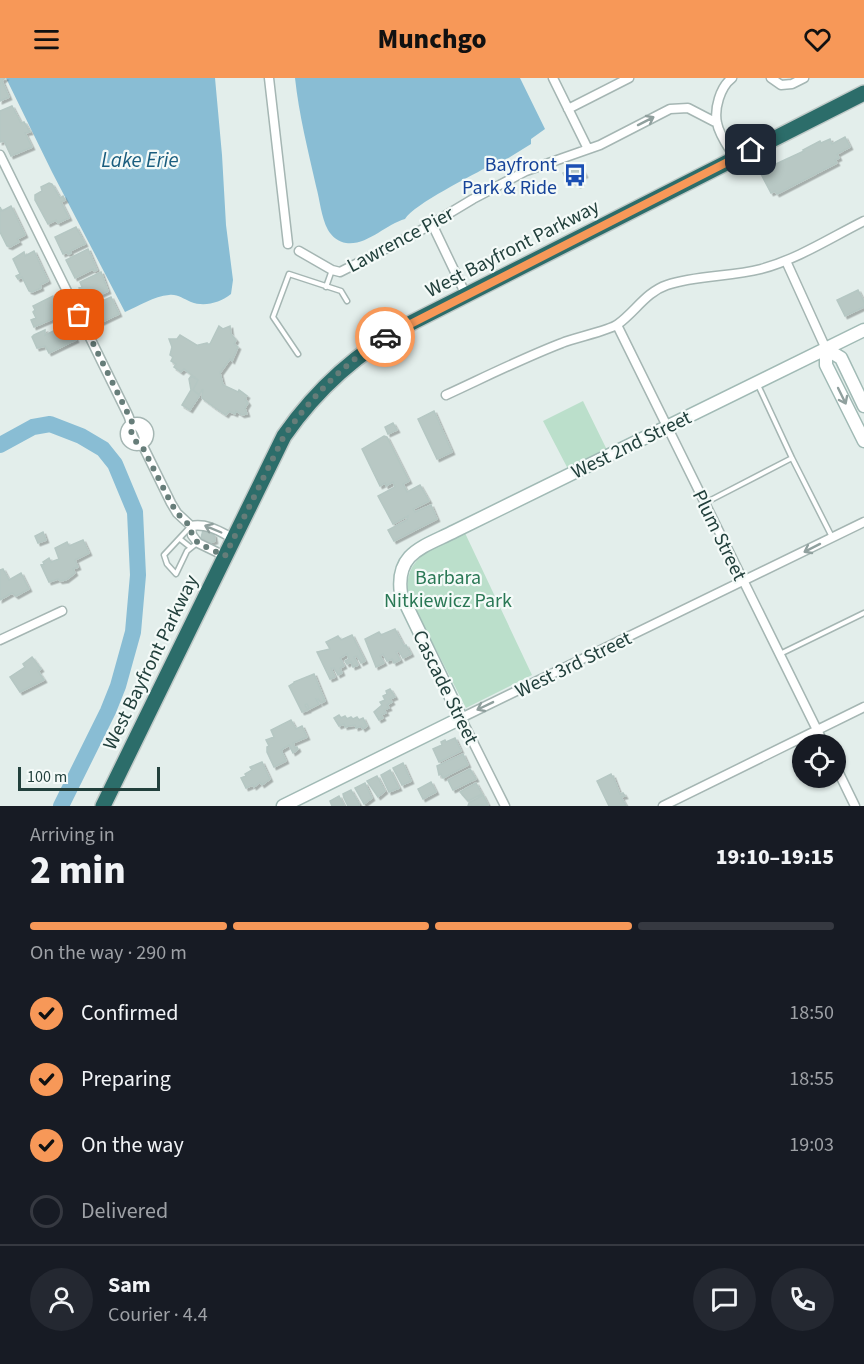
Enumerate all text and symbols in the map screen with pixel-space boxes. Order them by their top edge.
text: Munchgo [377,20,487,59]
icon: menu [30,23,63,56]
icon: heart [801,23,834,56]
one-way arrow [636,115,654,126]
pin [725,124,776,175]
icon: home [734,133,767,166]
water label: Lake Erie [101,145,179,175]
place label: Bayfront Park & Ride [462,151,557,202]
bus stop icon: Bayfront Park & Ride [562,162,588,188]
street label: West Bayfront Parkway [421,193,605,305]
street label: Lawrence Pier [342,200,459,280]
pin [53,289,104,340]
icon: bag [62,298,95,331]
courier [355,307,415,367]
icon: car [369,321,402,354]
one-way arrow [837,387,848,405]
street label: West 2nd Street [567,404,696,486]
street label: Plum Street [685,485,753,586]
one-way arrow [204,523,222,534]
one-way arrow [803,542,821,554]
park label: Barbara Nitkiewicz Park [384,564,512,615]
street label: West Bayfront Parkway [96,570,206,755]
street label: West 3rd Street [511,625,637,705]
street label: Cascade Street [405,626,485,750]
one-way arrow [476,701,494,713]
map controls [792,734,846,788]
button: locate [792,734,846,788]
scale bar [18,764,160,792]
text: 100 m [27,766,67,788]
text: Arriving in [30,821,115,849]
text: 19:10–19:15 [716,841,834,873]
text: 2 min [30,843,126,899]
text: On the way · 290 m [30,939,187,967]
icon: check [30,997,63,1030]
text: Confirmed [81,997,178,1029]
text: 18:50 [789,999,834,1027]
icon: check [30,1063,63,1096]
text: Preparing [81,1063,171,1095]
text: 18:55 [789,1065,834,1093]
icon: check [30,1129,63,1162]
text: On the way [81,1129,184,1161]
text: 19:03 [789,1131,834,1159]
text: Delivered [81,1195,168,1227]
button: person [30,1268,93,1331]
button: chat [693,1268,756,1331]
button: phone [771,1268,834,1331]
text: Sam [108,1269,151,1301]
text: Courier · 4.4 [108,1301,208,1329]

